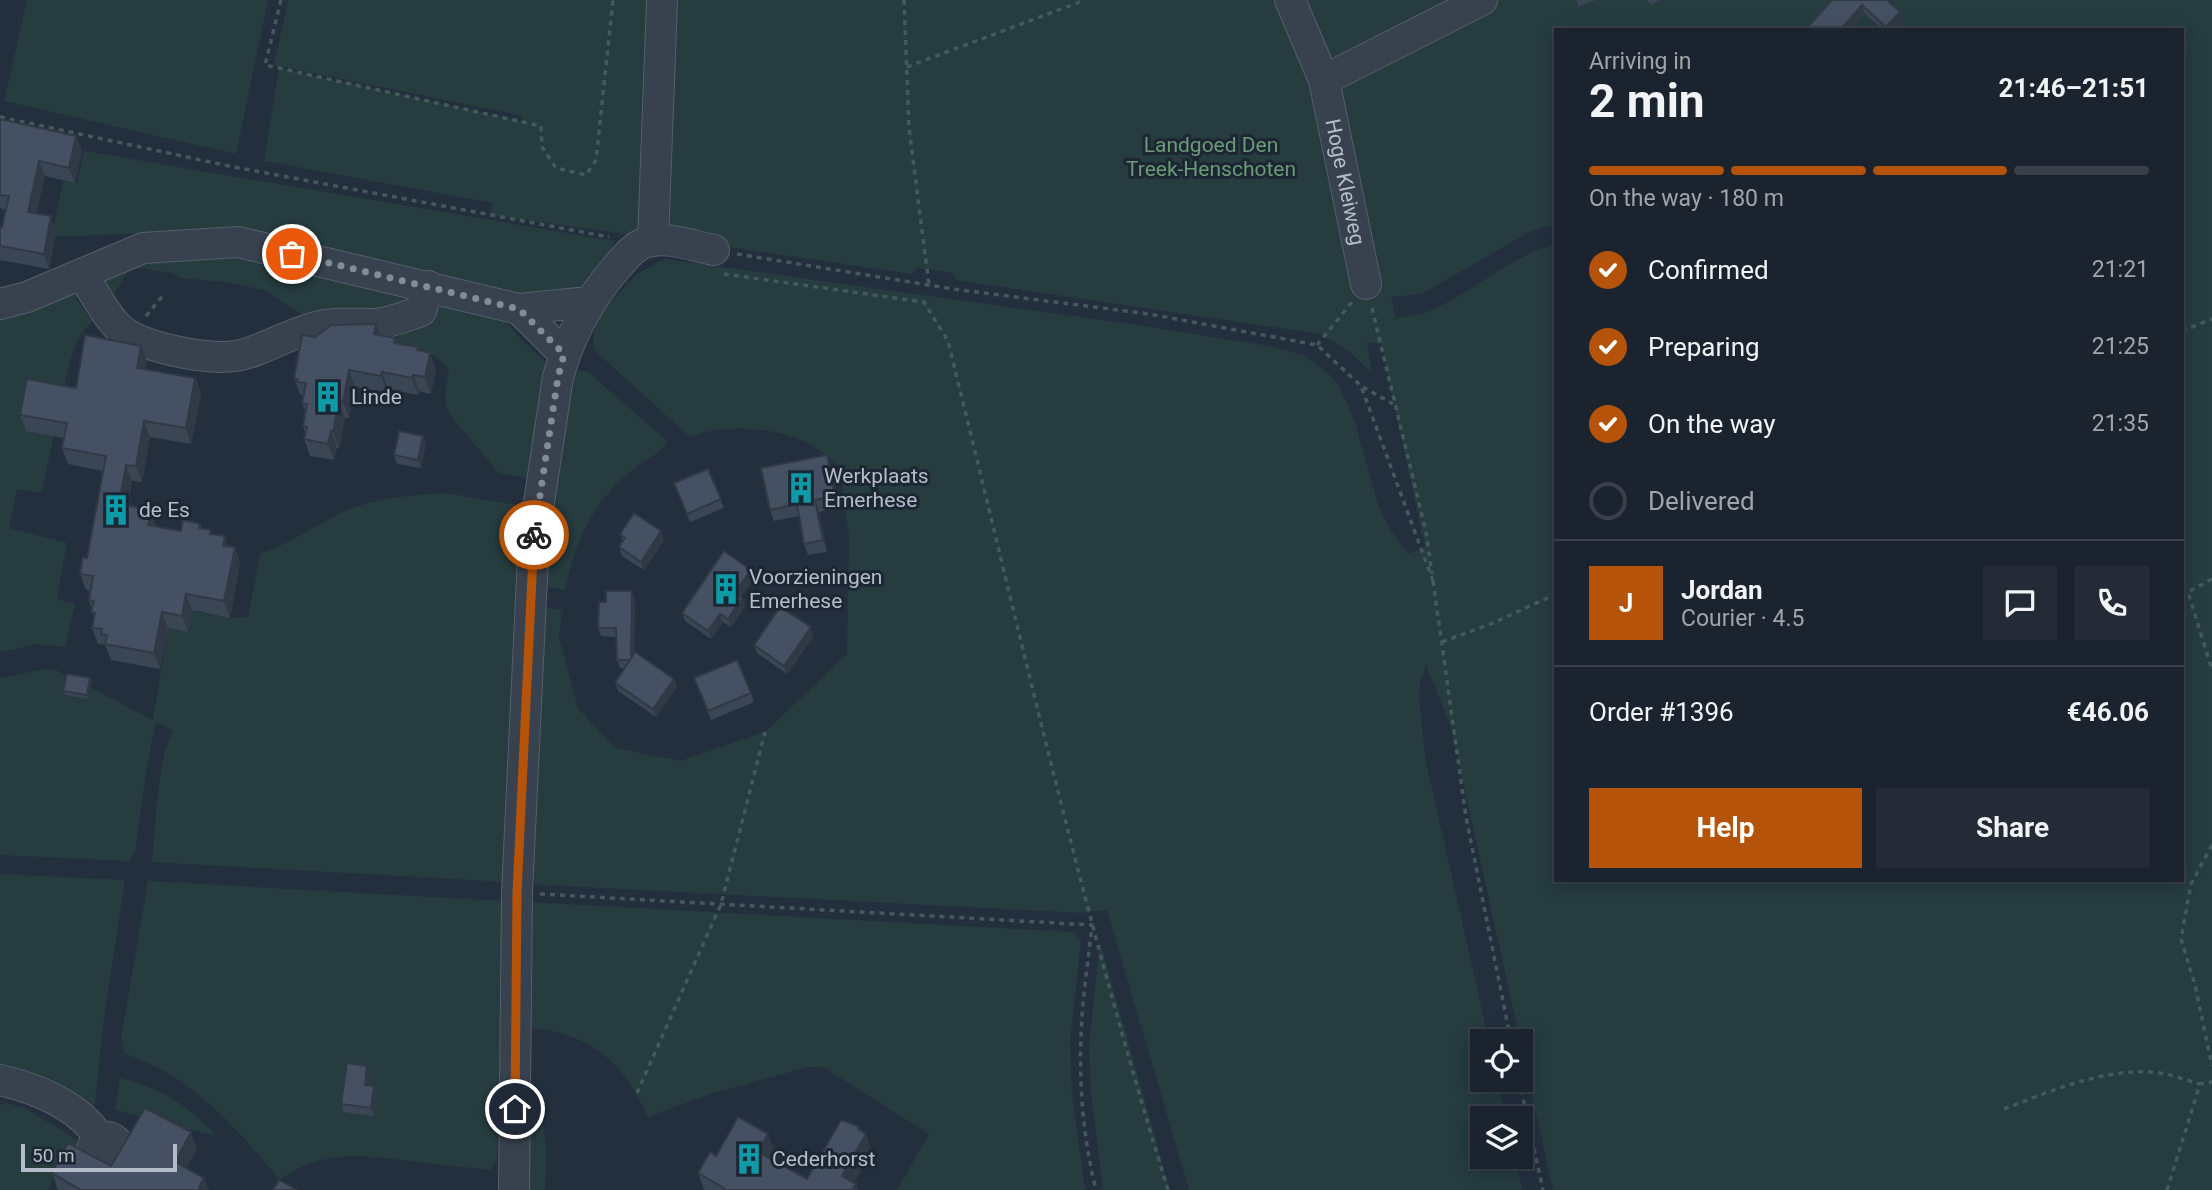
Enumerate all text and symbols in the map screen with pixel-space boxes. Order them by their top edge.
text: Arriving in [1589,48,1692,75]
text: 21:46–21:51 [1999,73,2149,103]
text: 2 min [1589,74,1705,128]
street label: Hoge Kleiweg [1320,117,1370,247]
park label: Landgoed Den Treek-Henschoten [1126,133,1296,181]
text: On the way · 180 m [1589,185,1784,212]
pin [262,224,322,284]
icon: bag [273,235,311,273]
icon: check [1589,251,1627,289]
text: Confirmed [1648,255,1769,285]
text: 21:21 [2092,256,2149,283]
icon: check [1589,328,1627,366]
text: Preparing [1648,332,1760,362]
text: 21:25 [2092,333,2149,360]
building icon: Linde [311,380,345,414]
place label: Linde [351,385,402,409]
icon: check [1589,405,1627,443]
text: On the way [1648,409,1776,439]
text: 21:35 [2092,410,2149,437]
place label: Werkplaats Emerhese [824,464,929,512]
building icon: Werkplaats Emerhese [784,471,818,505]
text: Delivered [1648,486,1755,516]
building icon: de Es [99,493,133,527]
place label: de Es [139,498,190,522]
courier [499,500,569,570]
icon: bike [515,516,553,554]
place label: Voorzieningen Emerhese [749,565,882,613]
button: chat [1983,566,2057,640]
button: phone [2075,566,2149,640]
building icon: Voorzieningen Emerhese [709,572,743,606]
text: Jordan [1681,575,1763,605]
text: J [1619,588,1633,618]
text: Courier · 4.5 [1681,605,1804,632]
text: Order #1396 [1589,697,1734,727]
text: €46.06 [2067,697,2149,727]
button: Help [1589,788,1862,868]
button: Share [1876,788,2149,868]
map controls [1470,1029,1533,1169]
button: locate [1470,1029,1533,1092]
pin [485,1079,545,1139]
icon: home [496,1090,534,1128]
button: layers [1470,1106,1533,1169]
scale bar [21,1141,177,1173]
building icon: Cederhorst [732,1142,766,1176]
text: 50 m [32,1144,75,1167]
place label: Cederhorst [772,1147,875,1171]

